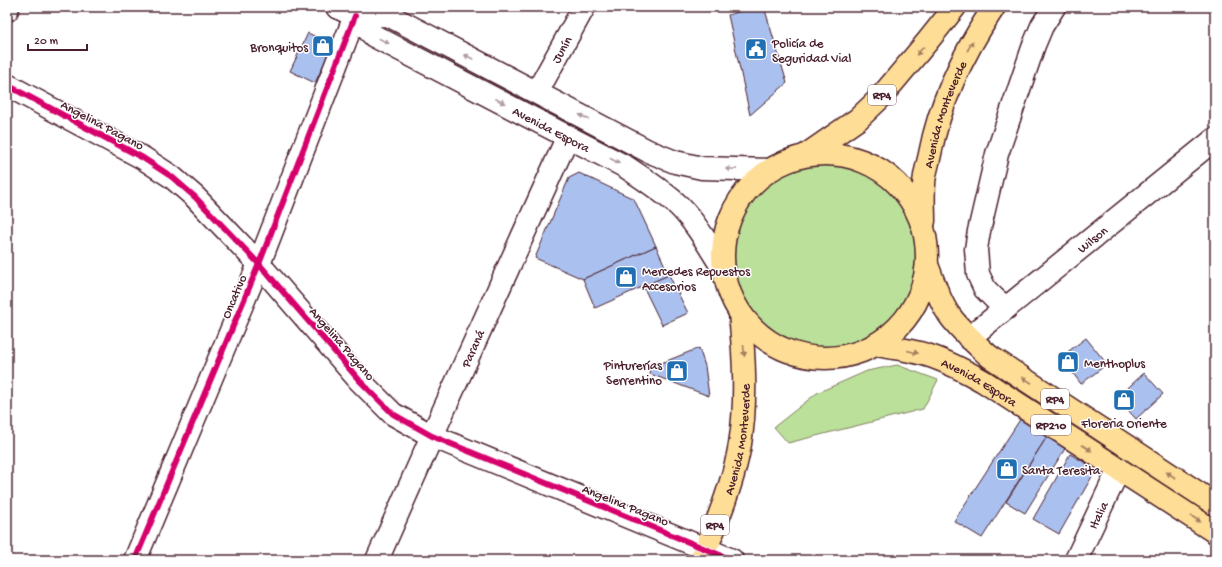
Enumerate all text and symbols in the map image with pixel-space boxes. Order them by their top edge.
scale bar [28,26,87,52]
shop icon: Bronquitos [310,33,336,59]
street label: Junín [550,34,577,66]
text: 20 m [34,35,59,49]
public building icon: Policía de Seguridad Vial [743,36,769,62]
place label: Policía de Seguridad Vial [771,37,851,67]
one-way arrow [379,38,390,44]
one-way arrow [967,40,973,52]
place label: Bronquitos [249,41,309,56]
one-way arrow [915,45,924,56]
one-way arrow [463,54,475,60]
street label: Avenida Monteverde [922,59,971,170]
road number: RP4 [868,85,896,105]
street label: Angelina Pagano [58,98,146,155]
one-way arrow [494,98,505,104]
street label: Avenida Espora [509,104,592,157]
one-way arrow [579,114,590,120]
one-way arrow [609,158,621,164]
one-way arrow [725,165,737,172]
street label: Wilson [1075,223,1112,257]
shop icon: Mercedes Repuestos Accesorios [613,264,639,290]
place label: Mercedes Repuestos Accesorios [642,265,751,295]
street label: Oncativo [219,273,251,321]
street label: Angelina Pagano [305,305,377,384]
street label: Paraná [459,327,489,371]
one-way arrow [740,345,747,357]
one-way arrow [907,349,919,355]
shop icon: Menthoplus [1055,349,1081,375]
street label: Avenida Espora [939,356,1020,411]
place label: Menthoplus [1084,357,1146,372]
shop icon: Pinturerías Serrentino [664,358,690,384]
place label: Pinturerías Serrentino [603,359,663,389]
one-way arrow [1021,377,1033,384]
street label: Avenida Monteverde [722,383,754,497]
shop icon: Floreria Oriente [1111,387,1137,413]
road number: RP4 [1041,389,1069,409]
road number: RP210 [1031,415,1071,435]
place label: Floreria Oriente [1080,417,1167,432]
one-way arrow [1082,444,1092,452]
shop icon: Santa Teresita [994,456,1020,482]
place label: Santa Teresita [1022,464,1101,479]
one-way arrow [1166,471,1176,479]
street label: Angelina Pagano [580,482,671,531]
street label: Italia [1087,499,1113,532]
road number: RP4 [701,515,729,535]
one-way arrow [1191,515,1201,523]

